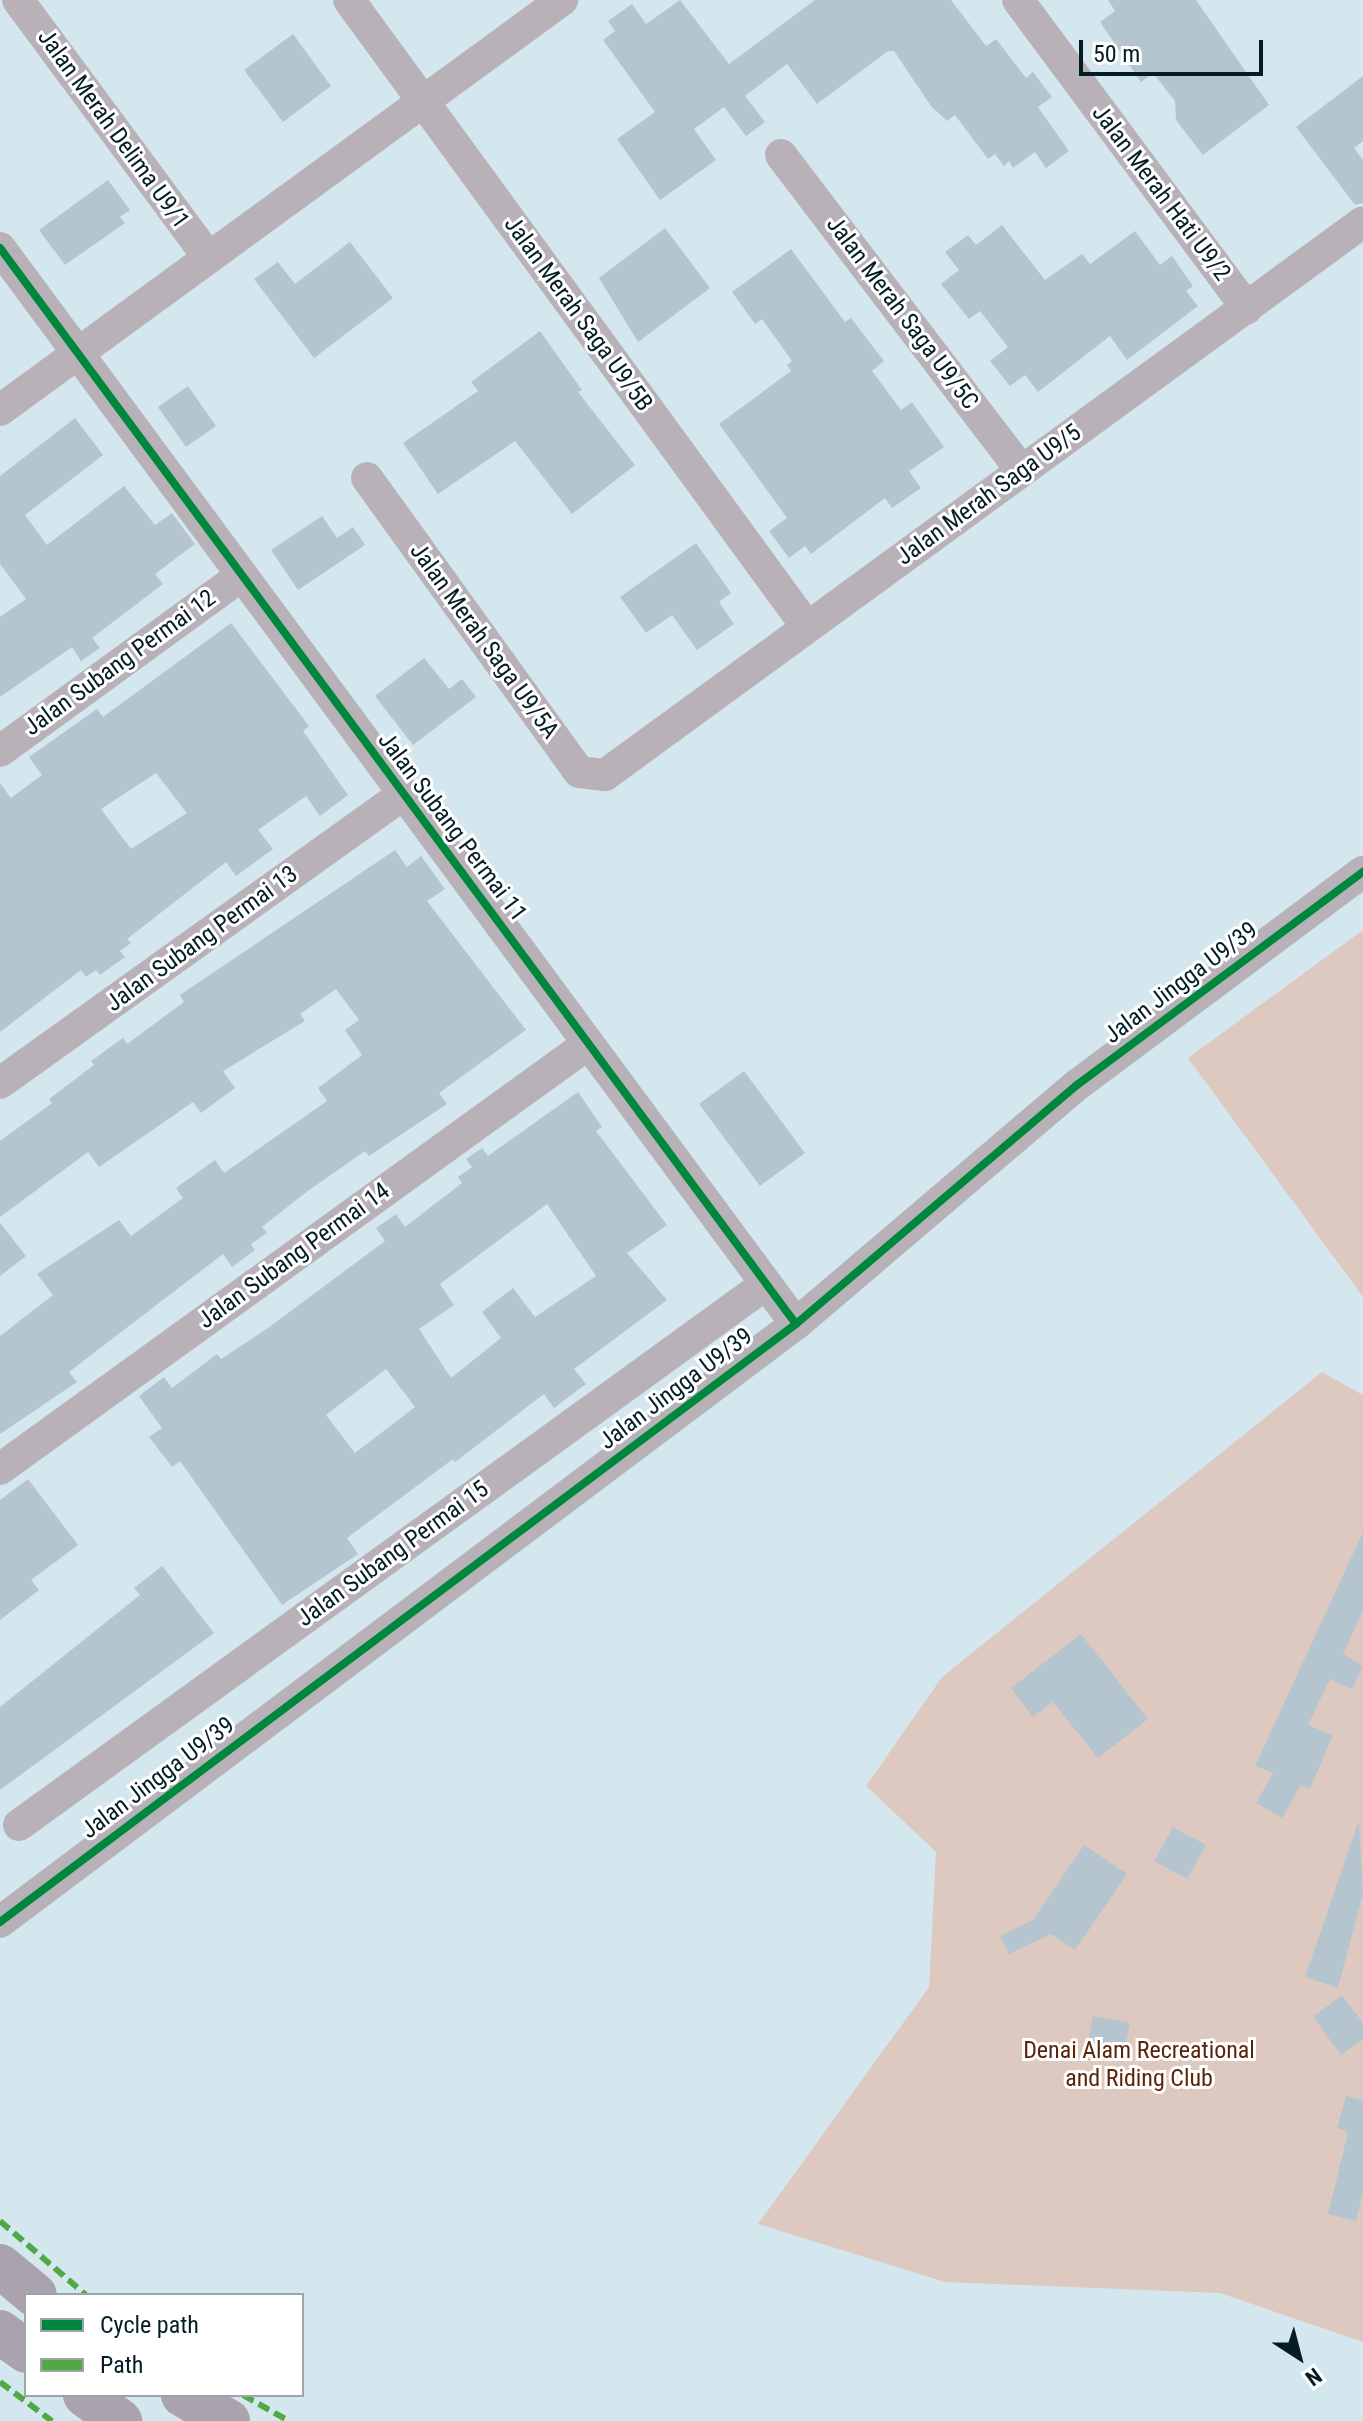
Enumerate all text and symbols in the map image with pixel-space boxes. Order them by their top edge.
street label: Jalan Merah Delima U9/1 [31,24,195,234]
scale bar [1083,24,1267,74]
text: 50 m [1093,40,1140,68]
street label: Jalan Merah Hati U9/2 [1086,99,1236,287]
street label: Jalan Merah Saga U9/5B [498,211,658,417]
street label: Jalan Merah Saga U9/5C [820,211,984,415]
street label: Jalan Merah Saga U9/5 [891,418,1087,572]
street label: Jalan Merah Saga U9/5A [403,538,565,744]
street label: Jalan Subang Permai 12 [19,584,221,742]
street label: Jalan Subang Permai 11 [371,727,533,927]
street label: Jalan Subang Permai 13 [101,860,303,1018]
street label: Jalan Jingga U9/39 [1099,916,1263,1050]
street label: Jalan Subang Permai 14 [193,1177,395,1335]
street label: Jalan Jingga U9/39 [594,1322,758,1456]
street label: Jalan Subang Permai 15 [292,1475,494,1633]
street label: Jalan Jingga U9/39 [76,1711,240,1845]
park label: Denai Alam Recreational and Riding Club [1023,2037,1255,2093]
legend [24,2293,304,2397]
text: Cycle path [100,2311,199,2339]
north arrow [1259,2317,1339,2397]
text: Path [100,2351,143,2379]
text: N [1301,2363,1326,2391]

